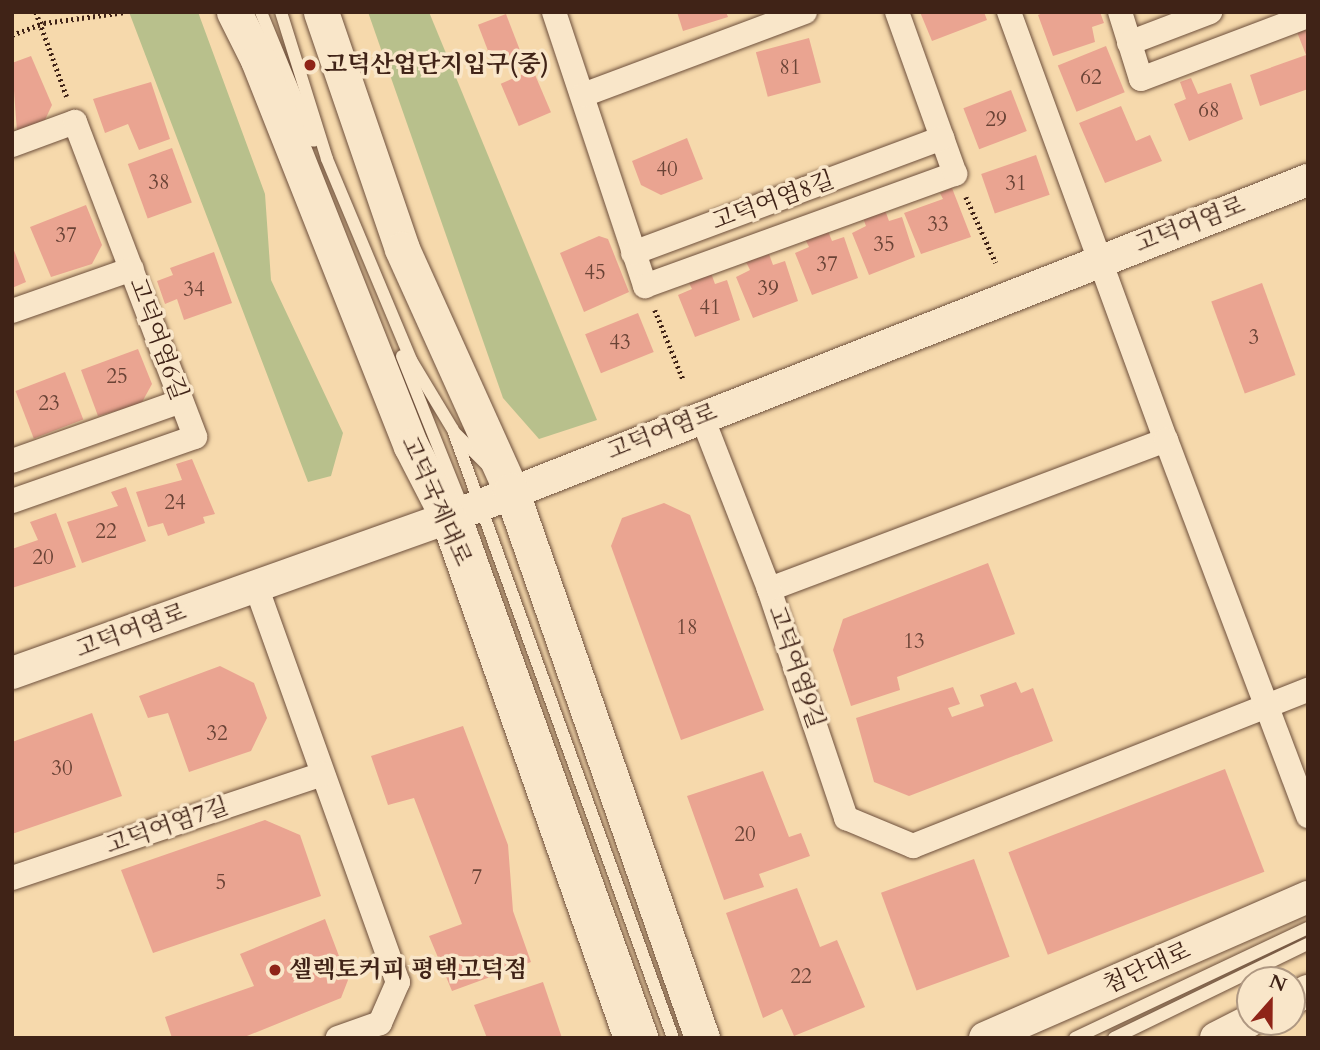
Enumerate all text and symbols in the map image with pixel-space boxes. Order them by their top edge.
place label: 고덕산업단지입구(중) [324,51,549,79]
house number: 81 [779,55,801,81]
marker: 고덕산업단지입구(중) [302,57,318,73]
house number: 62 [1080,65,1102,91]
house number: 68 [1198,98,1220,124]
house number: 29 [985,107,1007,133]
house number: 40 [656,157,678,183]
street label: 고덕여염8길 [708,166,838,236]
house number: 38 [148,170,170,196]
house number: 31 [1005,171,1027,197]
street label: 고덕여염로 [1131,191,1249,259]
house number: 33 [927,212,949,238]
house number: 37 [55,223,77,249]
house number: 35 [873,232,895,258]
house number: 37 [816,252,838,278]
house number: 45 [584,260,606,286]
street label: 고덕여염6길 [123,274,193,404]
house number: 39 [757,276,779,302]
house number: 34 [183,277,205,303]
house number: 41 [699,295,721,321]
house number: 3 [1249,325,1259,351]
house number: 43 [609,330,631,356]
house number: 25 [106,364,128,390]
house number: 23 [38,391,60,417]
street label: 고덕여염로 [603,398,721,466]
street label: 고덕국제대로 [395,432,477,570]
house number: 24 [164,490,186,516]
house number: 22 [95,519,117,545]
house number: 20 [32,545,54,571]
street label: 고덕여염로 [72,598,190,664]
street label: 고덕여염9길 [762,602,830,732]
house number: 18 [676,615,698,641]
house number: 13 [903,629,925,655]
house number: 32 [206,721,228,747]
house number: 30 [51,756,73,782]
street label: 고덕여염7길 [102,792,232,860]
house number: 20 [734,822,756,848]
house number: 7 [472,865,482,891]
house number: 5 [216,870,226,896]
street label: 첨단대로 [1099,936,1195,1000]
place label: 셀렉토커피 평택고덕점 [289,956,527,984]
marker: 셀렉토커피 평택고덕점 [267,962,283,978]
house number: 22 [790,964,812,990]
north arrow [1236,966,1306,1036]
text: N [1265,968,1290,998]

